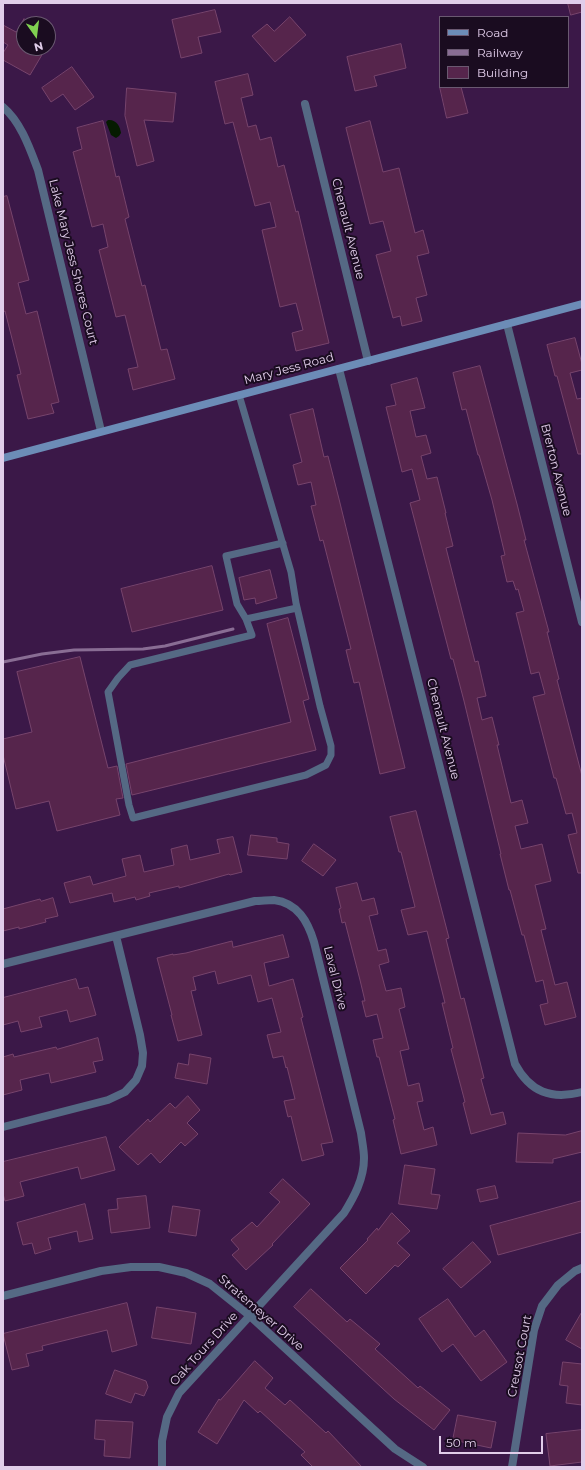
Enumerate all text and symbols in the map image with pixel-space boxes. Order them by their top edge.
north arrow [16,16,56,56]
legend [439,16,569,88]
text: Road [477,25,508,40]
text: N [33,39,45,55]
text: Railway [477,45,523,60]
text: Building [477,65,528,80]
street label: Chenault Avenue [328,177,368,281]
street label: Lake Mary Jess Shores Court [45,178,101,346]
street label: Mary Jess Road [243,350,335,388]
street label: Brerton Avenue [538,422,574,518]
street label: Chenault Avenue [423,677,463,781]
street label: Laval Drive [320,945,350,1011]
street label: Stratemeyer Drive [215,1272,307,1354]
street label: Oak Tours Drive [167,1309,241,1389]
street label: Creusot Court [505,1314,535,1398]
scale bar [441,1428,545,1454]
text: 50 m [446,1435,477,1450]

